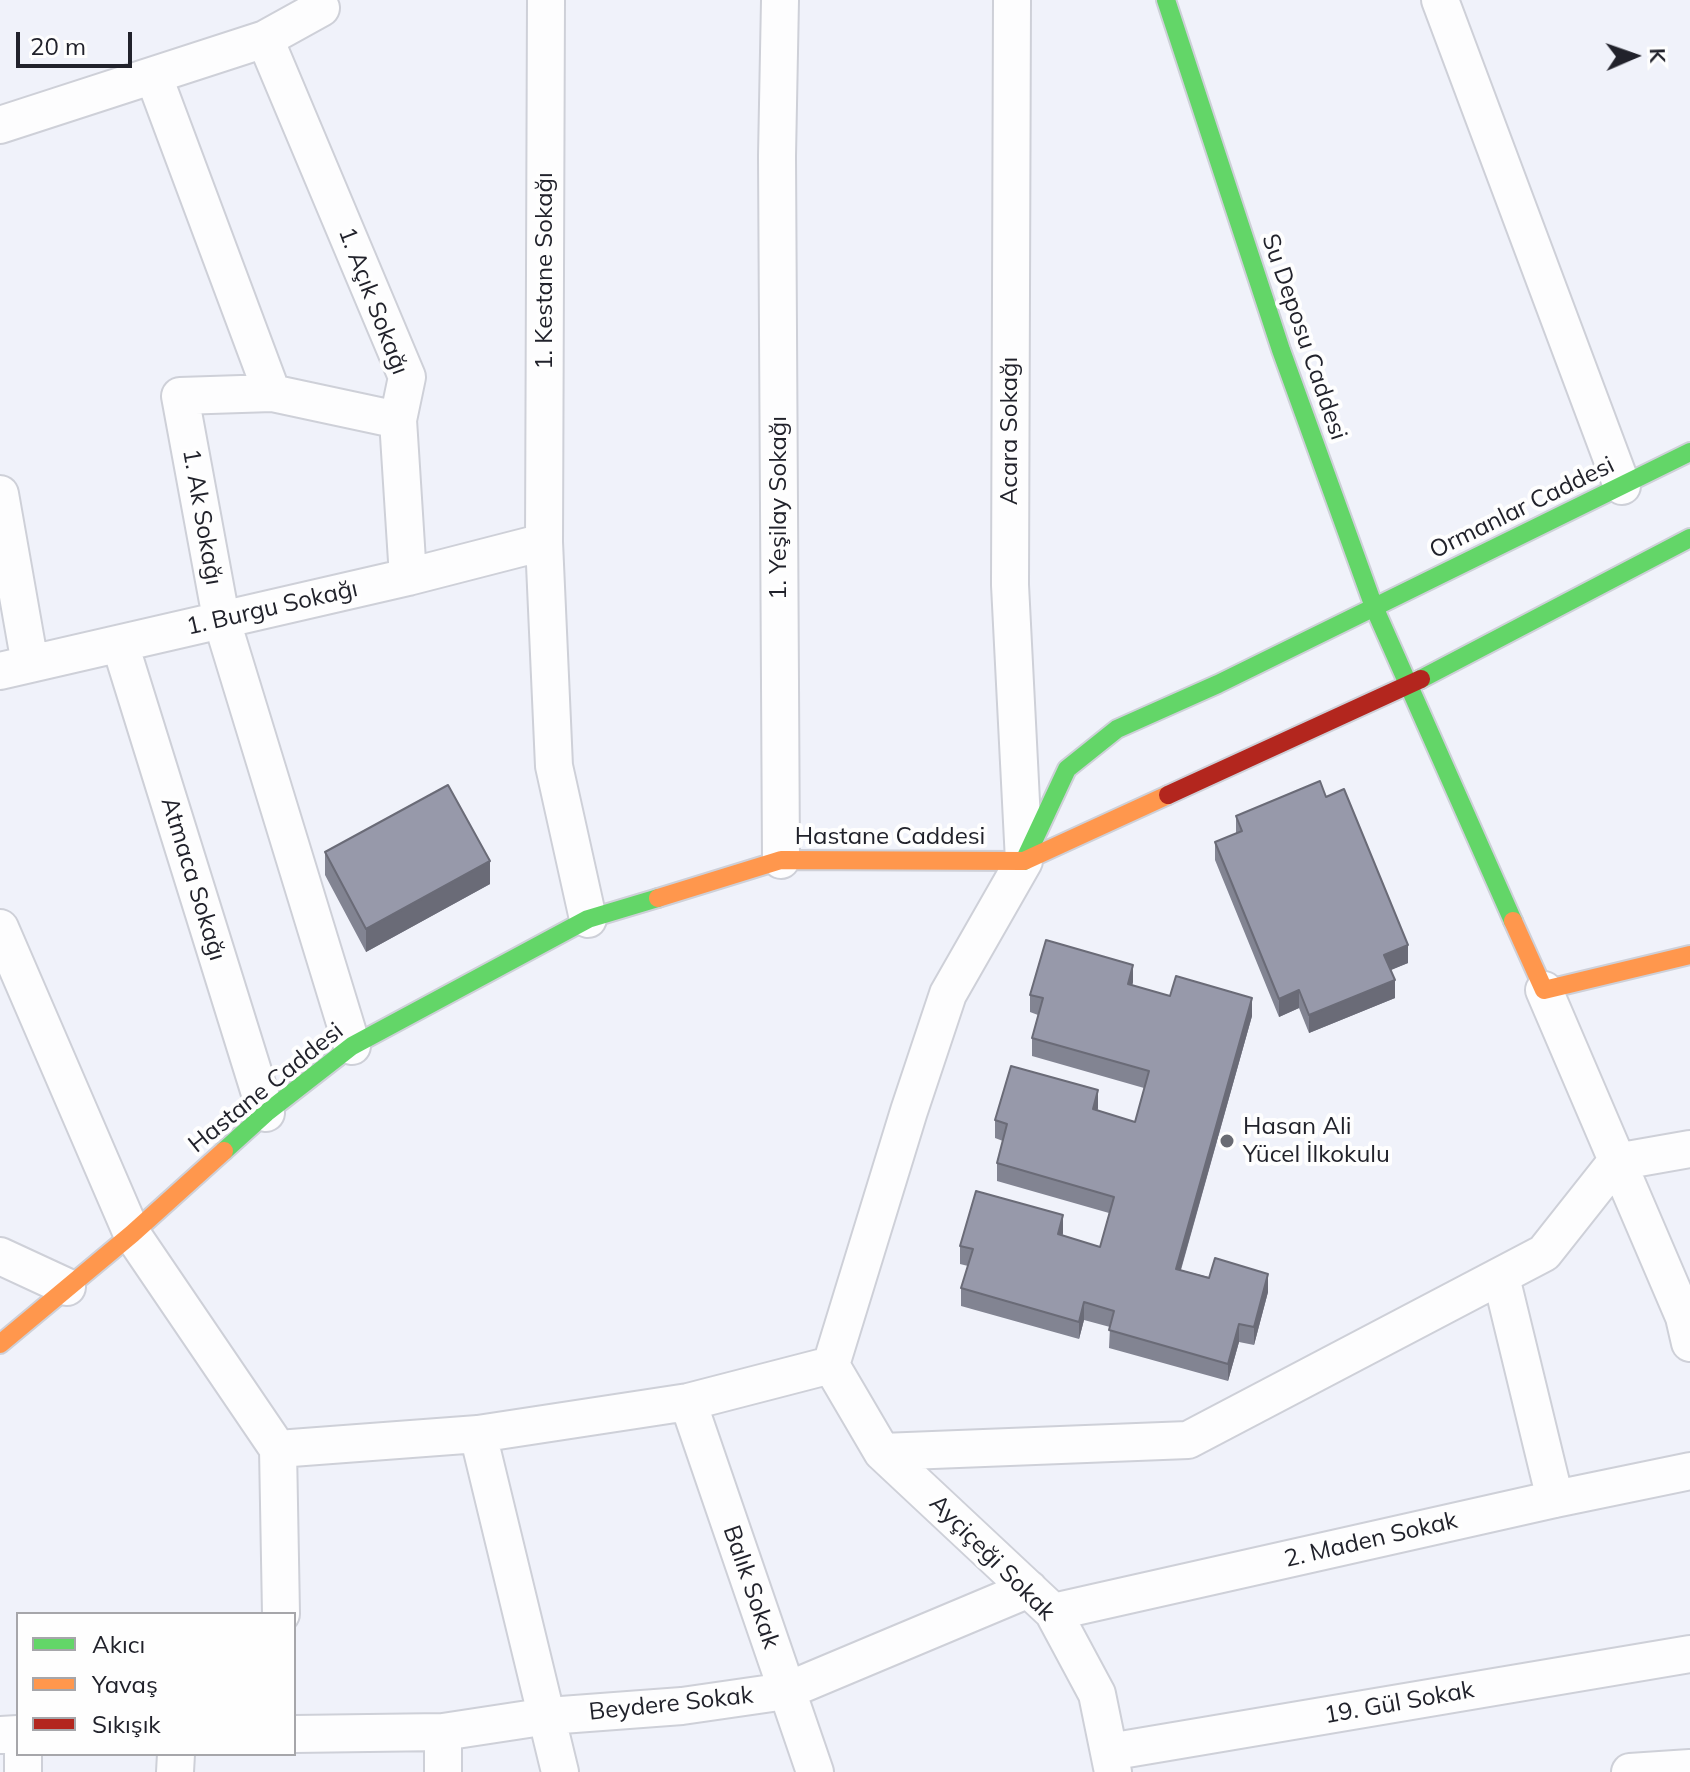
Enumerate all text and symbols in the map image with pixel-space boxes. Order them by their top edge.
scale bar [20,16,136,66]
north arrow [1594,16,1674,96]
text: 20 m [30,31,86,61]
text: K [1644,47,1672,63]
street label: 1. Kestane Sokağı [531,172,559,370]
street label: 1. Açık Sokağı [332,223,414,379]
street label: Su Deposu Caddesi [1255,230,1353,444]
street label: Acara Sokağı [996,357,1024,505]
street label: 1. Yeşilay Sokağı [765,416,793,600]
street label: 1. Ak Sokağı [176,447,228,587]
street label: Ormanlar Caddesi [1425,451,1619,565]
street label: 1. Burgu Sokağı [184,574,360,642]
street label: Atmaca Sokağı [155,794,231,964]
street label: Hastane Caddesi [795,823,985,851]
street label: Hastane Caddesi [183,1017,349,1159]
place label: Hasan Ali Yücel İlkokulu [1243,1113,1390,1169]
marker: Hasan Ali Yücel İlkokulu [1218,1132,1236,1150]
street label: Ayçiçeği Sokak [923,1489,1061,1627]
street label: 2. Maden Sokak [1282,1506,1460,1574]
street label: Balık Sokak [716,1522,786,1652]
legend [16,1612,296,1756]
text: Akıcı [92,1629,145,1659]
text: Yavaş [92,1669,158,1699]
street label: 19. Gül Sokak [1322,1676,1476,1730]
street label: Beydere Sokak [588,1681,754,1727]
text: Sıkışık [92,1709,161,1739]

